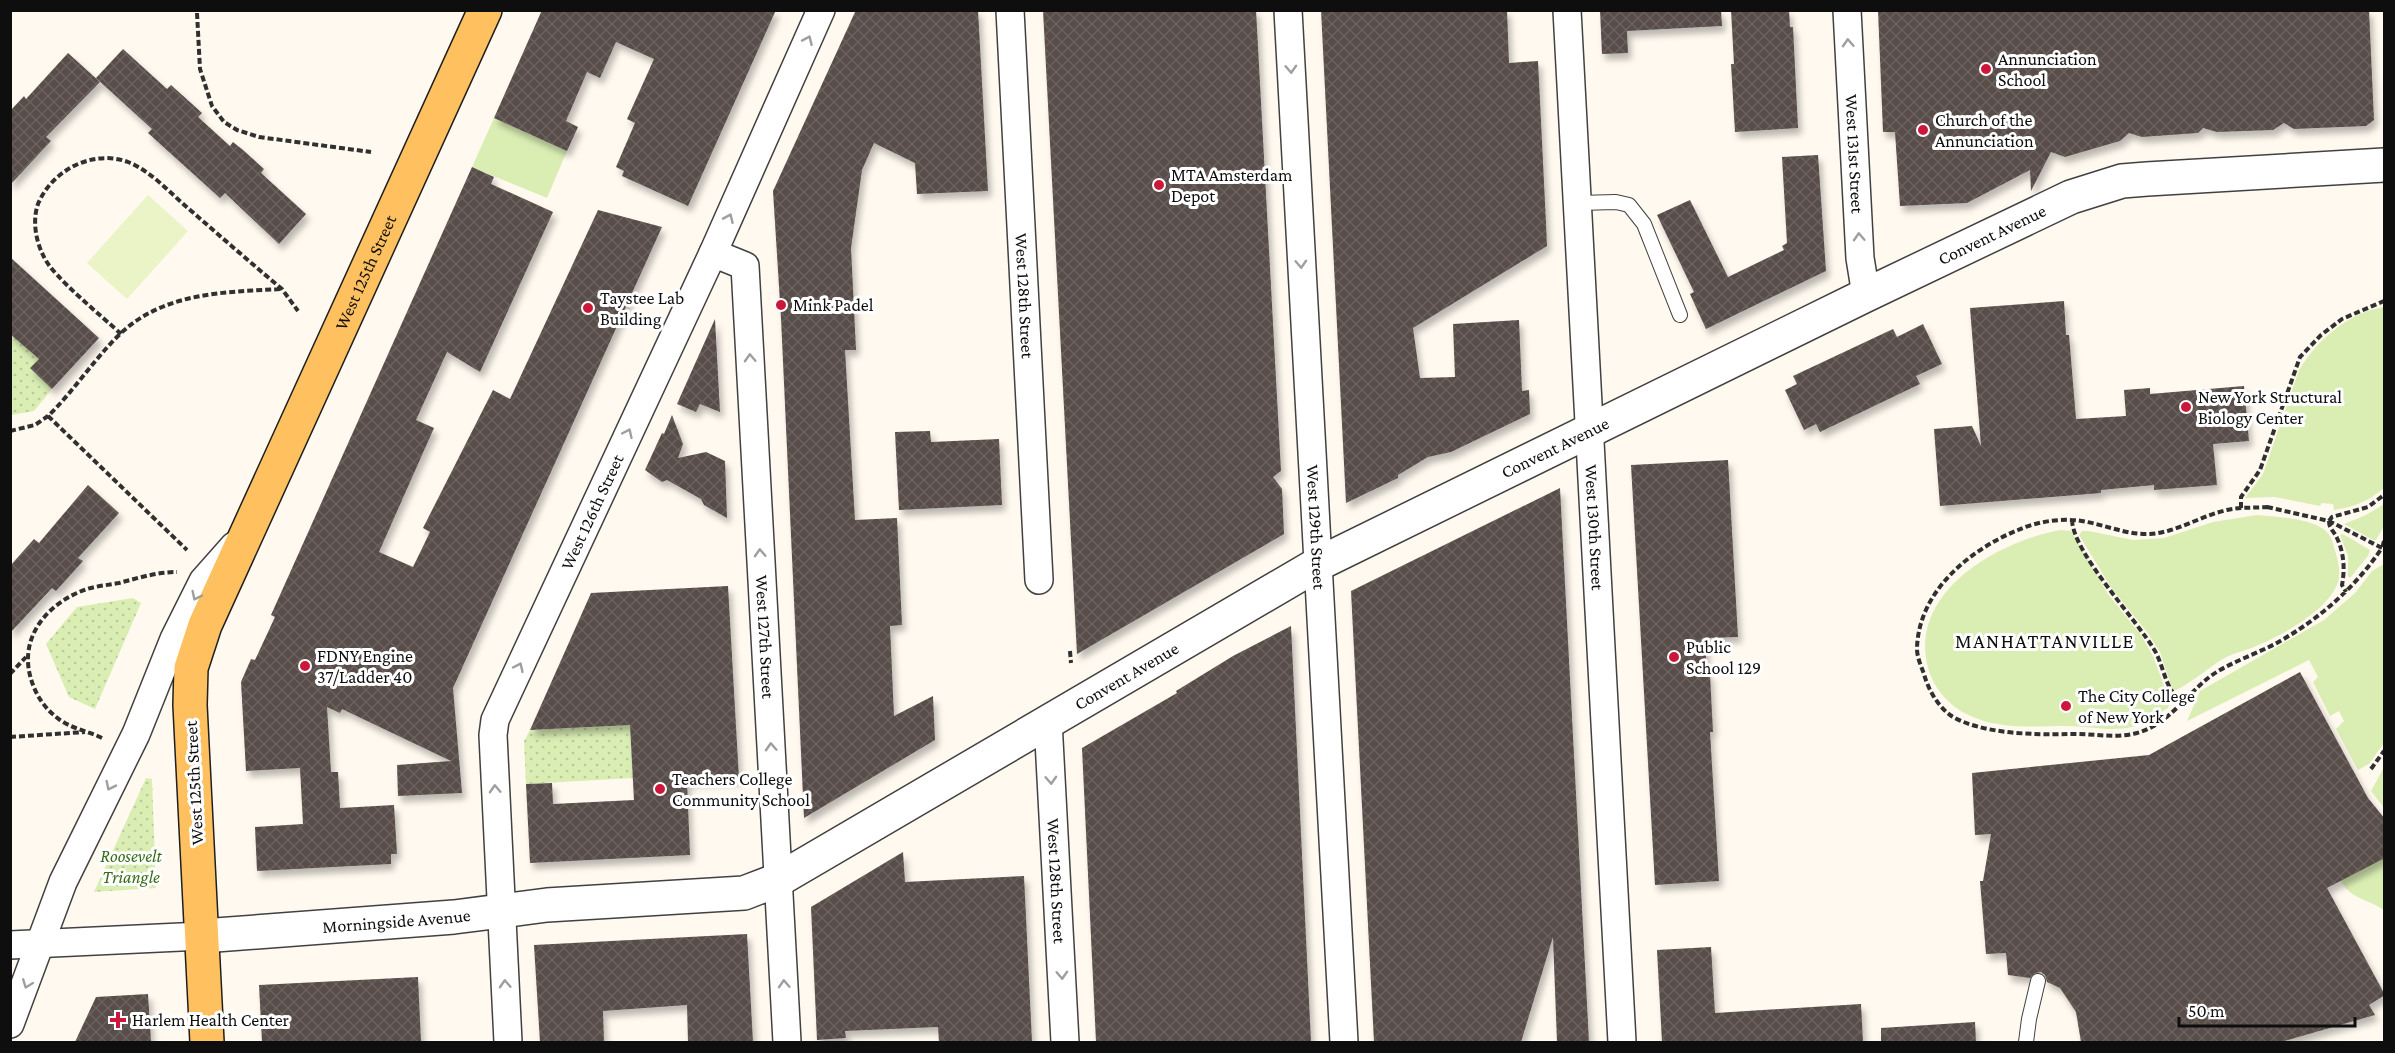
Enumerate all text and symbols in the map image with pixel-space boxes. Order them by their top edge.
one-way arrow [801,36,813,47]
one-way arrow [1842,38,1855,47]
place label: Annunciation School [1998,49,2097,90]
marker: Annunciation School [1979,62,1993,76]
one-way arrow [1285,64,1298,73]
street label: West 131st Street [1841,94,1868,215]
place label: Church of the Annunciation [1935,110,2034,151]
marker: Church of the Annunciation [1916,123,1930,137]
place label: MTA Amsterdam Depot [1171,165,1293,206]
marker: MTA Amsterdam Depot [1152,178,1166,192]
street label: Convent Avenue [1935,200,2049,269]
street label: West 125th Street [331,211,401,333]
one-way arrow [721,214,733,225]
street label: West 128th Street [1011,232,1038,360]
one-way arrow [1852,233,1865,242]
one-way arrow [1295,259,1308,268]
place label: Taystee Lab Building [600,288,684,329]
place label: Mink Padel [793,295,874,315]
marker: Mink Padel [774,298,788,312]
marker: Taystee Lab Building [581,301,595,315]
one-way arrow [743,354,756,363]
place label: New York Structural Biology Center [2198,387,2342,428]
marker: New York Structural Biology Center [2179,400,2193,414]
street label: Convent Avenue [1498,413,1612,482]
one-way arrow [620,428,632,439]
street label: West 126th Street [557,450,628,573]
street label: West 129th Street [1303,464,1329,591]
street label: West 130th Street [1581,464,1608,592]
one-way arrow [753,548,766,557]
street label: West 127th Street [752,575,778,700]
one-way arrow [192,589,203,600]
district label: MANHATTANVILLE [1955,630,2135,652]
place label: Public School 129 [1686,637,1761,678]
street label: Convent Avenue [1071,638,1182,714]
place label: FDNY Engine 37/Ladder 40 [317,646,413,687]
marker: Public School 129 [1667,650,1681,664]
marker: FDNY Engine 37/Ladder 40 [298,659,312,673]
one-way arrow [512,662,524,673]
place label: The City College of New York [2078,686,2195,727]
marker: The City College of New York [2059,699,2073,713]
street label: West 125th Street [181,719,207,846]
one-way arrow [764,743,777,752]
place label: Teachers College Community School [672,769,810,810]
one-way arrow [1045,775,1058,784]
one-way arrow [105,780,117,791]
marker: Teachers College Community School [653,782,667,796]
one-way arrow [489,785,502,794]
street label: West 128th Street [1043,818,1070,945]
park label: Roosevelt Triangle [100,846,162,887]
street label: Morningside Avenue [322,905,472,937]
one-way arrow [1055,970,1068,979]
one-way arrow [22,977,34,988]
one-way arrow [498,980,511,989]
one-way arrow [778,980,791,989]
scale bar [2179,990,2354,1028]
text: 50 m [2188,1001,2225,1021]
place label: Harlem Health Center [132,1010,290,1030]
marker: Harlem Health Center [109,1011,127,1029]

